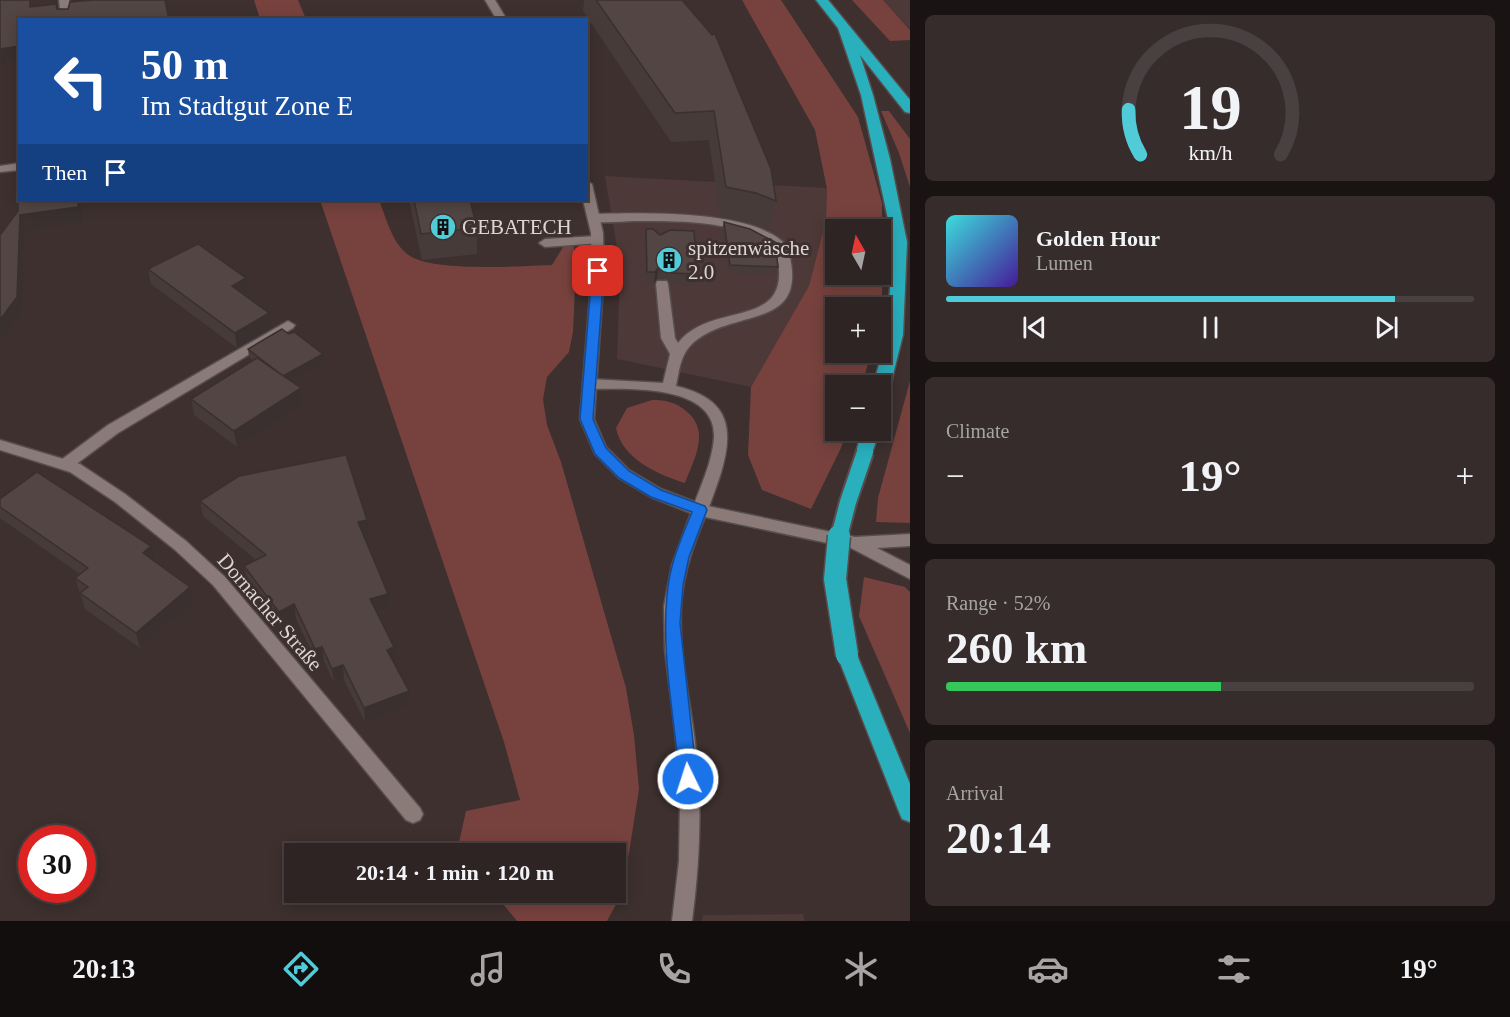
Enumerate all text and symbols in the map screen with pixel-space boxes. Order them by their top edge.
icon: left [42,42,120,120]
text: 50 m [141,42,229,88]
text: 19 [1179,73,1241,142]
text: Im Stadtgut Zone E [141,91,353,121]
text: km/h [1188,141,1232,165]
icon: arrive [99,156,132,189]
text: Then [42,160,87,185]
building icon: GEBATECH [428,212,458,242]
place label: GEBATECH [462,215,572,239]
north arrow [825,219,891,285]
map controls [825,219,891,441]
text: Golden Hour [1036,226,1160,251]
place label: spitzenwäsche 2.0 [688,236,809,284]
pin [572,245,623,296]
building icon: spitzenwäsche 2.0 [654,245,684,275]
text: Lumen [1036,252,1093,274]
icon: arrive [581,254,614,287]
button: + [825,297,891,363]
icon: previous [1018,311,1051,344]
icon: pause [1194,311,1227,344]
icon: next [1370,311,1403,344]
button: − [825,375,891,441]
text: Climate [946,420,1009,442]
text: 19° [1179,451,1242,501]
text: − [946,458,965,494]
text: + [1455,458,1474,494]
street label: Dornacher Straße [213,548,327,676]
text: Range · 52% [946,592,1050,614]
text: 260 km [946,623,1087,673]
position arrow [656,747,720,811]
text: Arrival [946,782,1004,804]
text: 20:14 [946,813,1051,863]
speed limit sign: 30 [18,825,96,903]
text: 20:14 · 1 min · 120 m [356,860,554,885]
icon: directions [280,948,322,990]
icon: music [467,948,509,990]
icon: phone [653,948,695,990]
icon: climate [840,948,882,990]
icon: car [1027,948,1069,990]
icon: filters [1213,948,1255,990]
text: 20:13 [72,954,135,984]
text: 19° [1400,954,1438,984]

